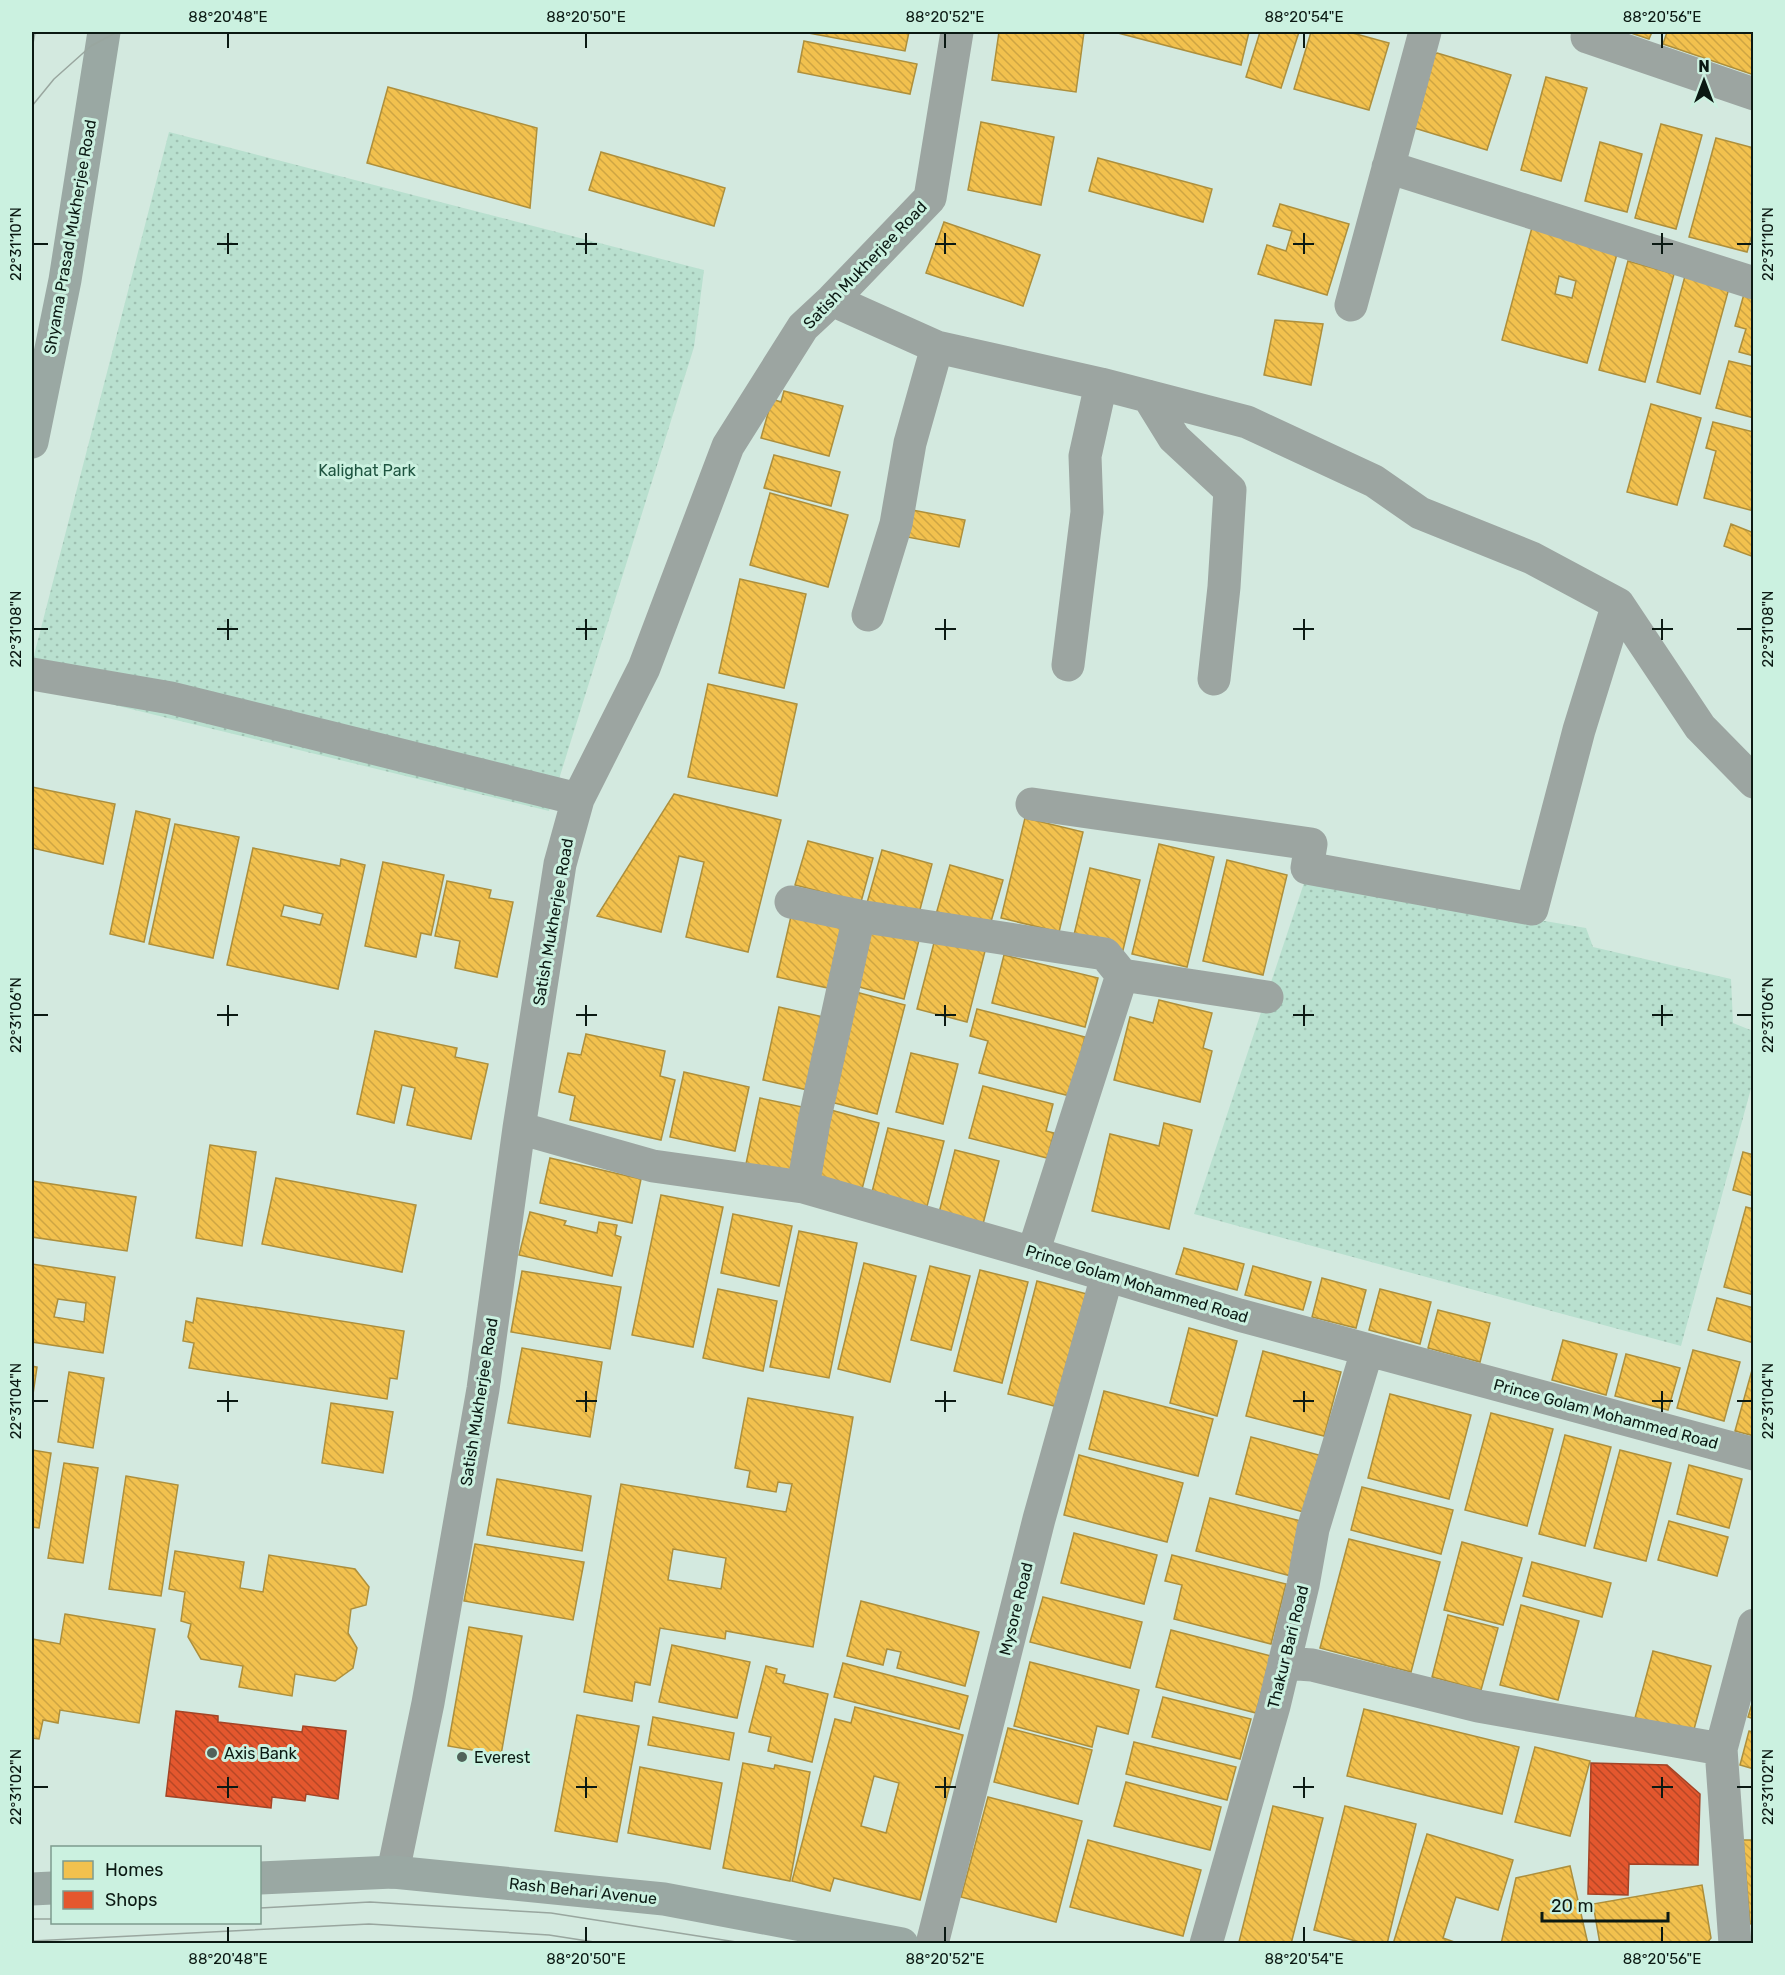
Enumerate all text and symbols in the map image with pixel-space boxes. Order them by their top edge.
text: 88°20'48"E [188,8,268,26]
text: 88°20'50"E [546,8,626,26]
text: 88°20'52"E [906,8,984,26]
text: 88°20'54"E [1264,8,1344,26]
text: 88°20'56"E [1623,8,1701,26]
north arrow [1674,51,1734,111]
text: N [1698,57,1710,76]
street label: Shyama Prasad Mukherjee Road [40,118,100,356]
street label: Satish Mukherjee Road [799,197,931,333]
text: 22°31'10"N [7,207,25,281]
text: 22°31'10"N [1759,207,1777,281]
park label: Kalighat Park [318,461,417,480]
text: 22°31'08"N [7,591,25,667]
text: 22°31'08"N [1759,591,1777,667]
street label: Satish Mukherjee Road [529,837,577,1007]
text: 22°31'06"N [7,977,25,1053]
text: 22°31'06"N [1759,977,1777,1053]
street label: Prince Golam Mohammed Road [1023,1241,1251,1327]
street label: Satish Mukherjee Road [456,1317,502,1487]
text: 22°31'04"N [7,1363,25,1439]
text: 22°31'04"N [1759,1363,1777,1439]
street label: Prince Golam Mohammed Road [1492,1375,1720,1453]
street label: Mysore Road [995,1560,1037,1658]
street label: Thakur Bari Road [1263,1583,1313,1711]
place label: Axis Bank [224,1744,298,1763]
marker: Axis Bank [205,1746,219,1760]
place label: Everest [474,1748,530,1767]
text: 22°31'02"N [7,1749,25,1825]
text: 22°31'02"N [1759,1749,1777,1825]
marker: Everest [455,1750,469,1764]
legend [51,1846,261,1924]
text: Homes [105,1859,163,1881]
street label: Rash Behari Avenue [508,1874,658,1908]
scale bar [1542,1885,1668,1923]
text: Shops [105,1889,157,1911]
text: 20 m [1551,1895,1593,1917]
text: 88°20'48"E [188,1950,268,1968]
text: 88°20'50"E [546,1950,626,1968]
text: 88°20'52"E [906,1950,984,1968]
text: 88°20'54"E [1264,1950,1344,1968]
text: 88°20'56"E [1623,1950,1701,1968]

